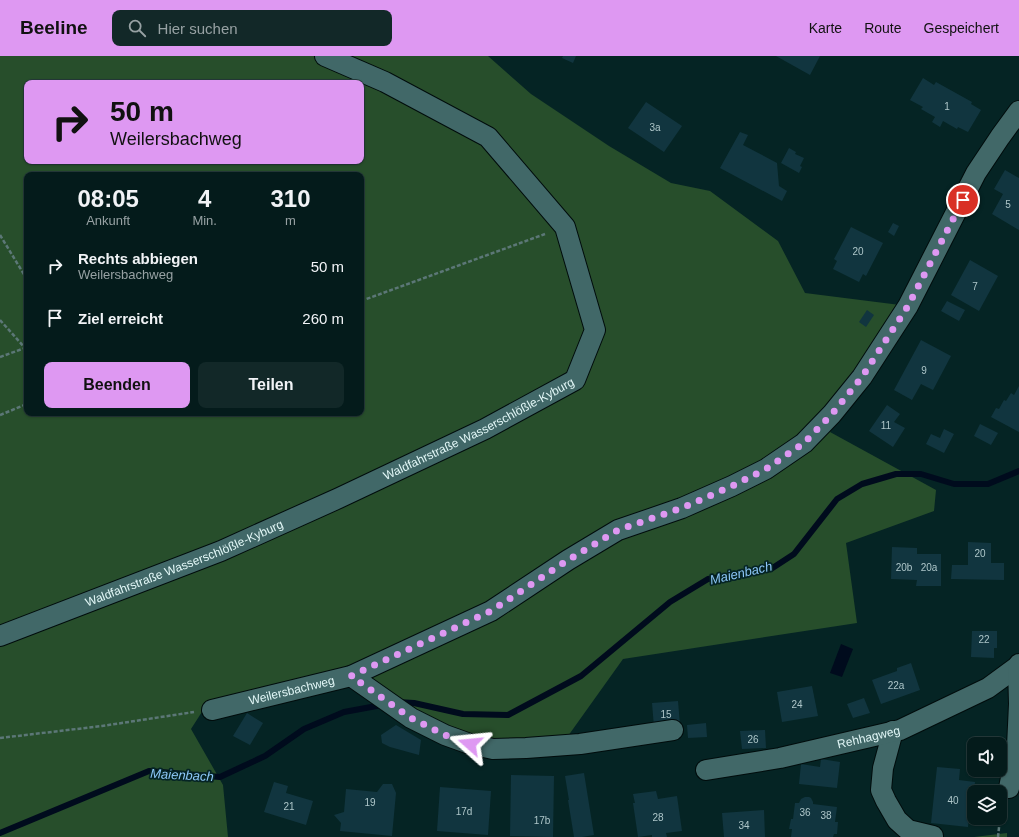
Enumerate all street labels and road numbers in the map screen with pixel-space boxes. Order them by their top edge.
street label: Waldfahrstraße Wasserschlößle-Kyburg [381,375,577,483]
street label: Waldfahrstraße Wasserschlößle-Kyburg [83,517,285,610]
street label: Weilersbachweg [247,673,336,708]
street label: Rehhagweg [836,723,901,751]

